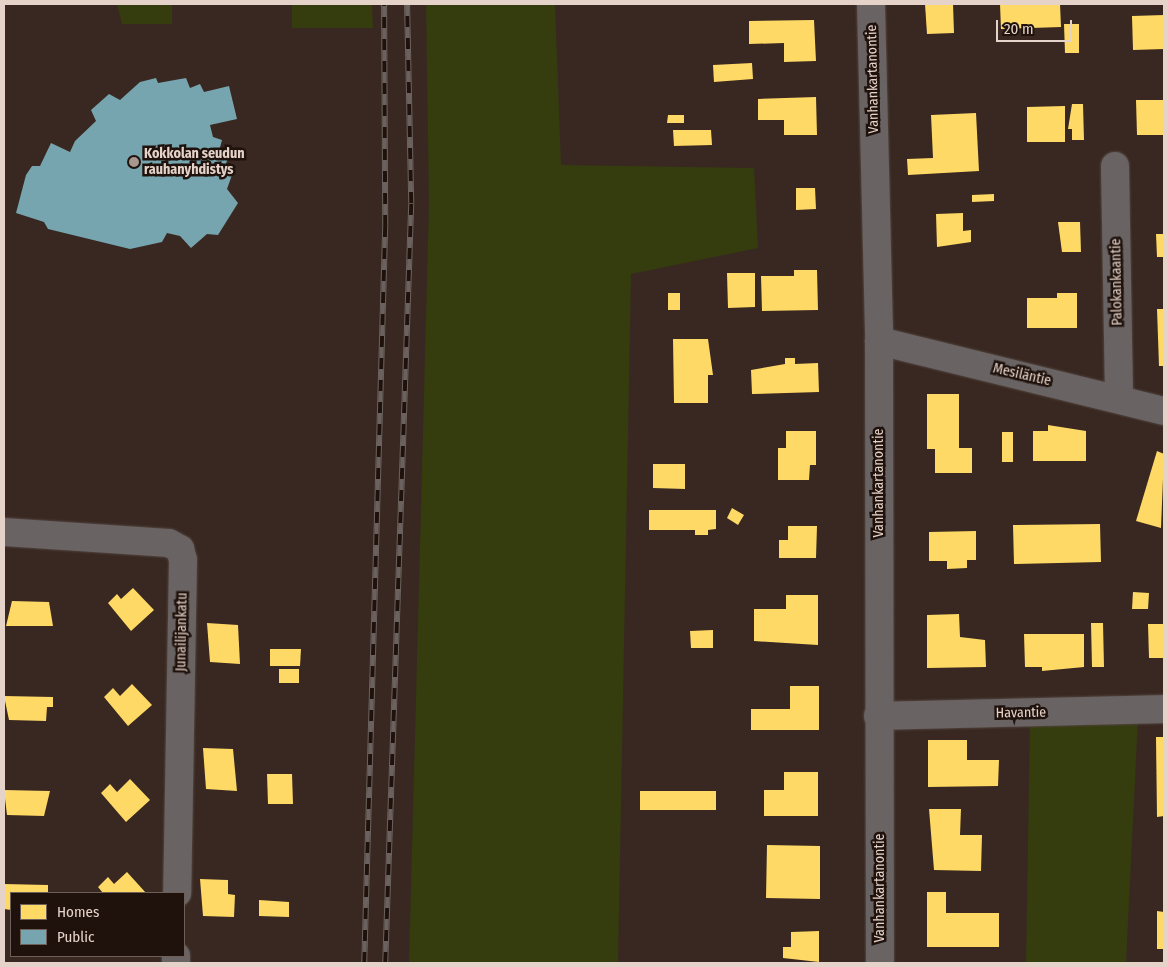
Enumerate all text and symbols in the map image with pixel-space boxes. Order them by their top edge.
scale bar [998,10,1074,42]
text: 20 m [1004,20,1034,38]
street label: Vanhankartanontie [864,24,882,134]
place label: Kokkolan seudun rauhanyhdistys [144,146,245,178]
marker: Kokkolan seudun rauhanyhdistys [128,156,140,168]
street label: Palokankaantie [1108,238,1126,326]
street label: Mesiläntie [991,360,1053,390]
street label: Vanhankartanontie [871,429,887,537]
street label: Junailijankatu [173,592,191,672]
street label: Havantie [996,704,1046,722]
street label: Vanhankartanontie [872,834,888,942]
legend [10,892,185,957]
text: Homes [57,903,99,921]
text: Public [57,928,94,946]

